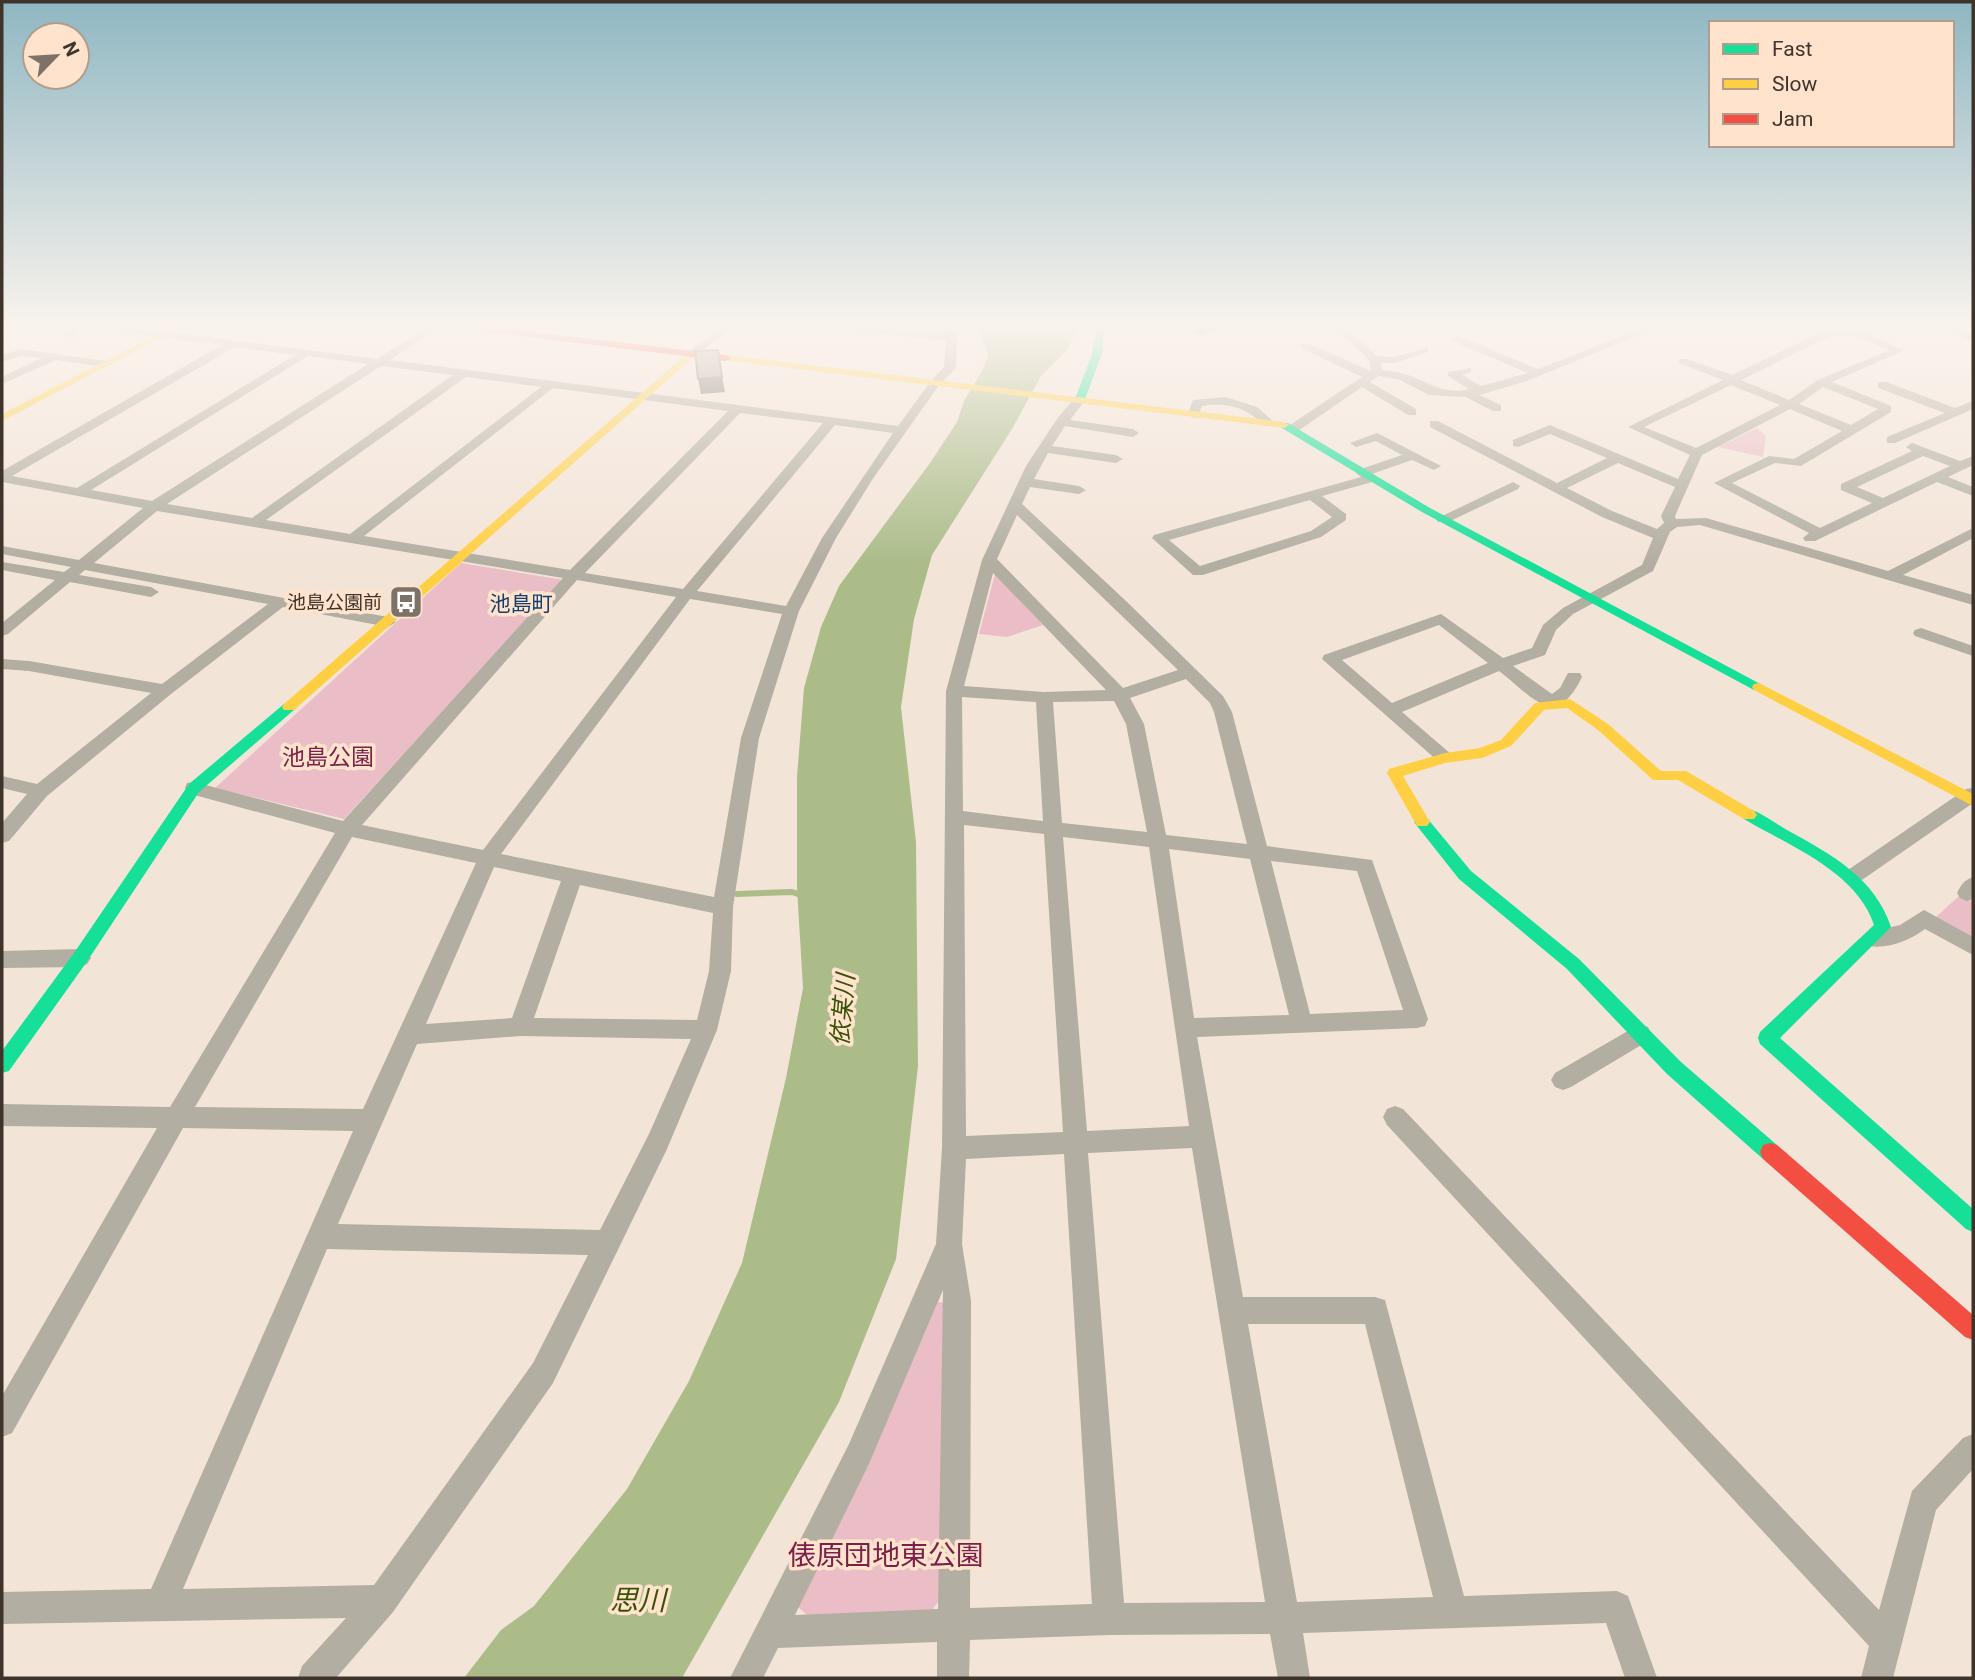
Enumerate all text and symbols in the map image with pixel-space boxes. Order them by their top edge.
north arrow [21,21,91,91]
legend [1709,21,1954,147]
text: Fast [1772,37,1813,61]
text: N [58,38,84,60]
text: Slow [1772,72,1818,96]
text: Jam [1772,107,1813,131]
bus stop icon: 池島公園前 [387,583,425,621]
place label: 池島公園前 [287,591,382,614]
district label: 池島町 [490,592,553,616]
park label: 池島公園 [282,744,374,771]
water label: 依某川 [826,970,860,1047]
park label: 俵原団地東公園 [788,1539,984,1572]
water label: 思川 [610,1584,669,1617]

